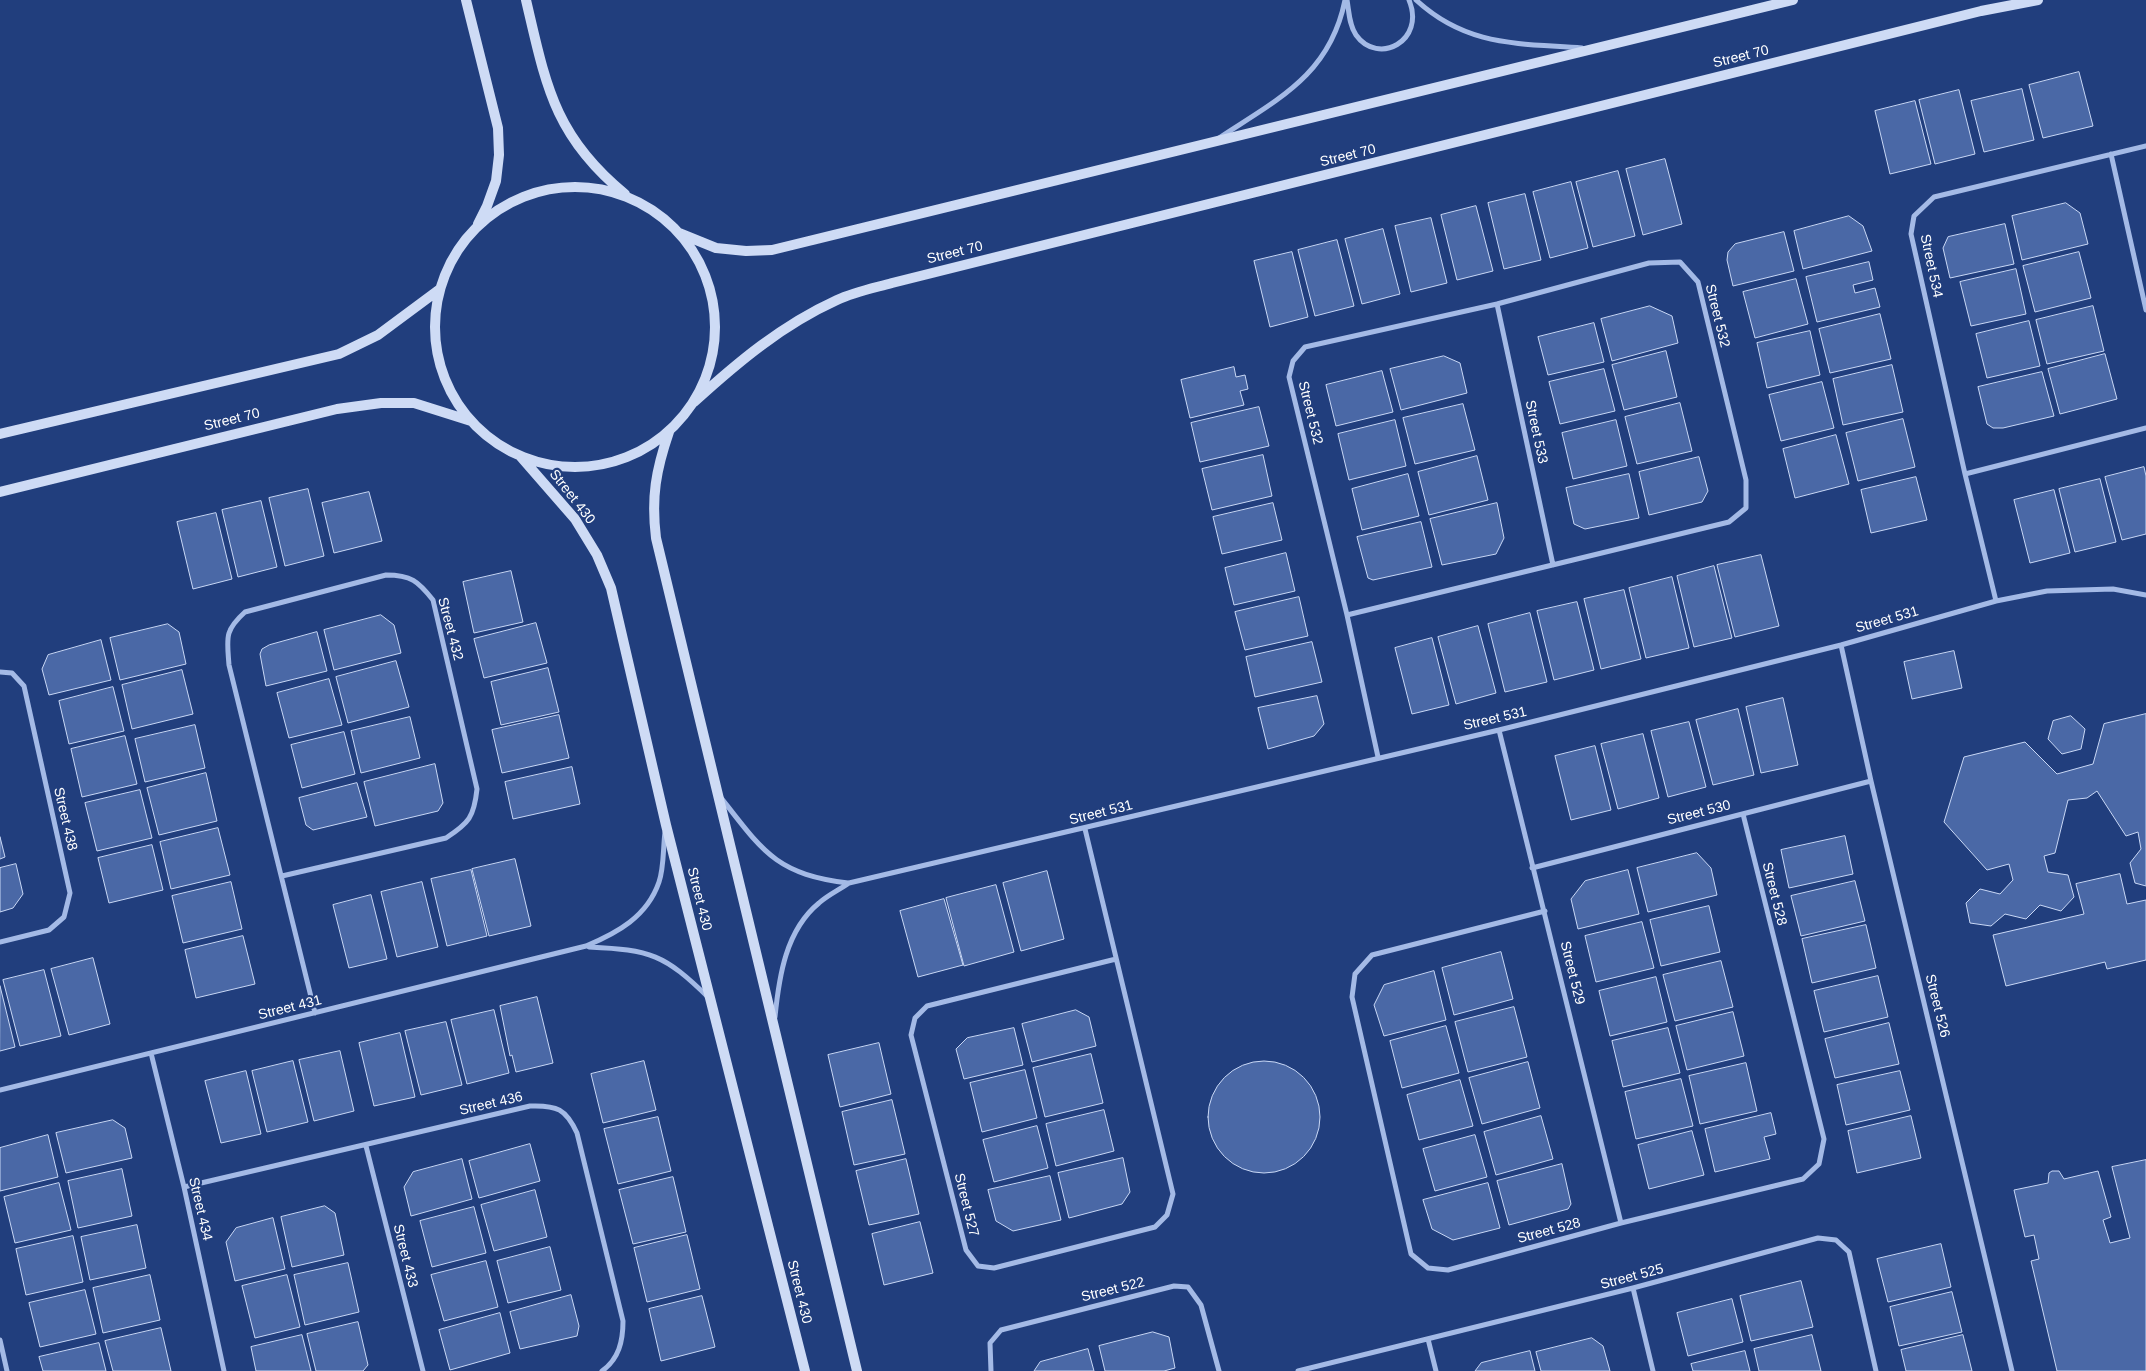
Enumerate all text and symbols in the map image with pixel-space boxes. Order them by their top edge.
street label: Street 70 [1711,42,1771,72]
street label: Street 70 [1318,141,1378,171]
street label: Street 534 [1916,233,1946,299]
street label: Street 70 [925,238,985,268]
street label: Street 532 [1701,283,1733,349]
street label: Street 532 [1294,380,1326,446]
street label: Street 533 [1521,399,1551,465]
street label: Street 70 [202,405,262,435]
street label: Street 430 [545,466,599,528]
street label: Street 432 [434,596,466,662]
street label: Street 531 [1854,603,1920,637]
street label: Street 531 [1462,704,1528,734]
street label: Street 438 [50,786,80,852]
street label: Street 531 [1068,797,1134,829]
street label: Street 530 [1666,797,1732,829]
street label: Street 528 [1758,861,1790,927]
street label: Street 430 [683,866,715,932]
street label: Street 529 [1556,940,1588,1006]
street label: Street 526 [1921,973,1953,1039]
street label: Street 431 [257,992,323,1024]
street label: Street 436 [458,1089,524,1119]
street label: Street 527 [950,1172,982,1238]
street label: Street 434 [185,1176,215,1242]
street label: Street 528 [1516,1215,1582,1247]
street label: Street 433 [389,1223,421,1289]
street label: Street 430 [783,1259,815,1325]
street label: Street 525 [1599,1261,1665,1293]
street label: Street 522 [1080,1274,1146,1306]

